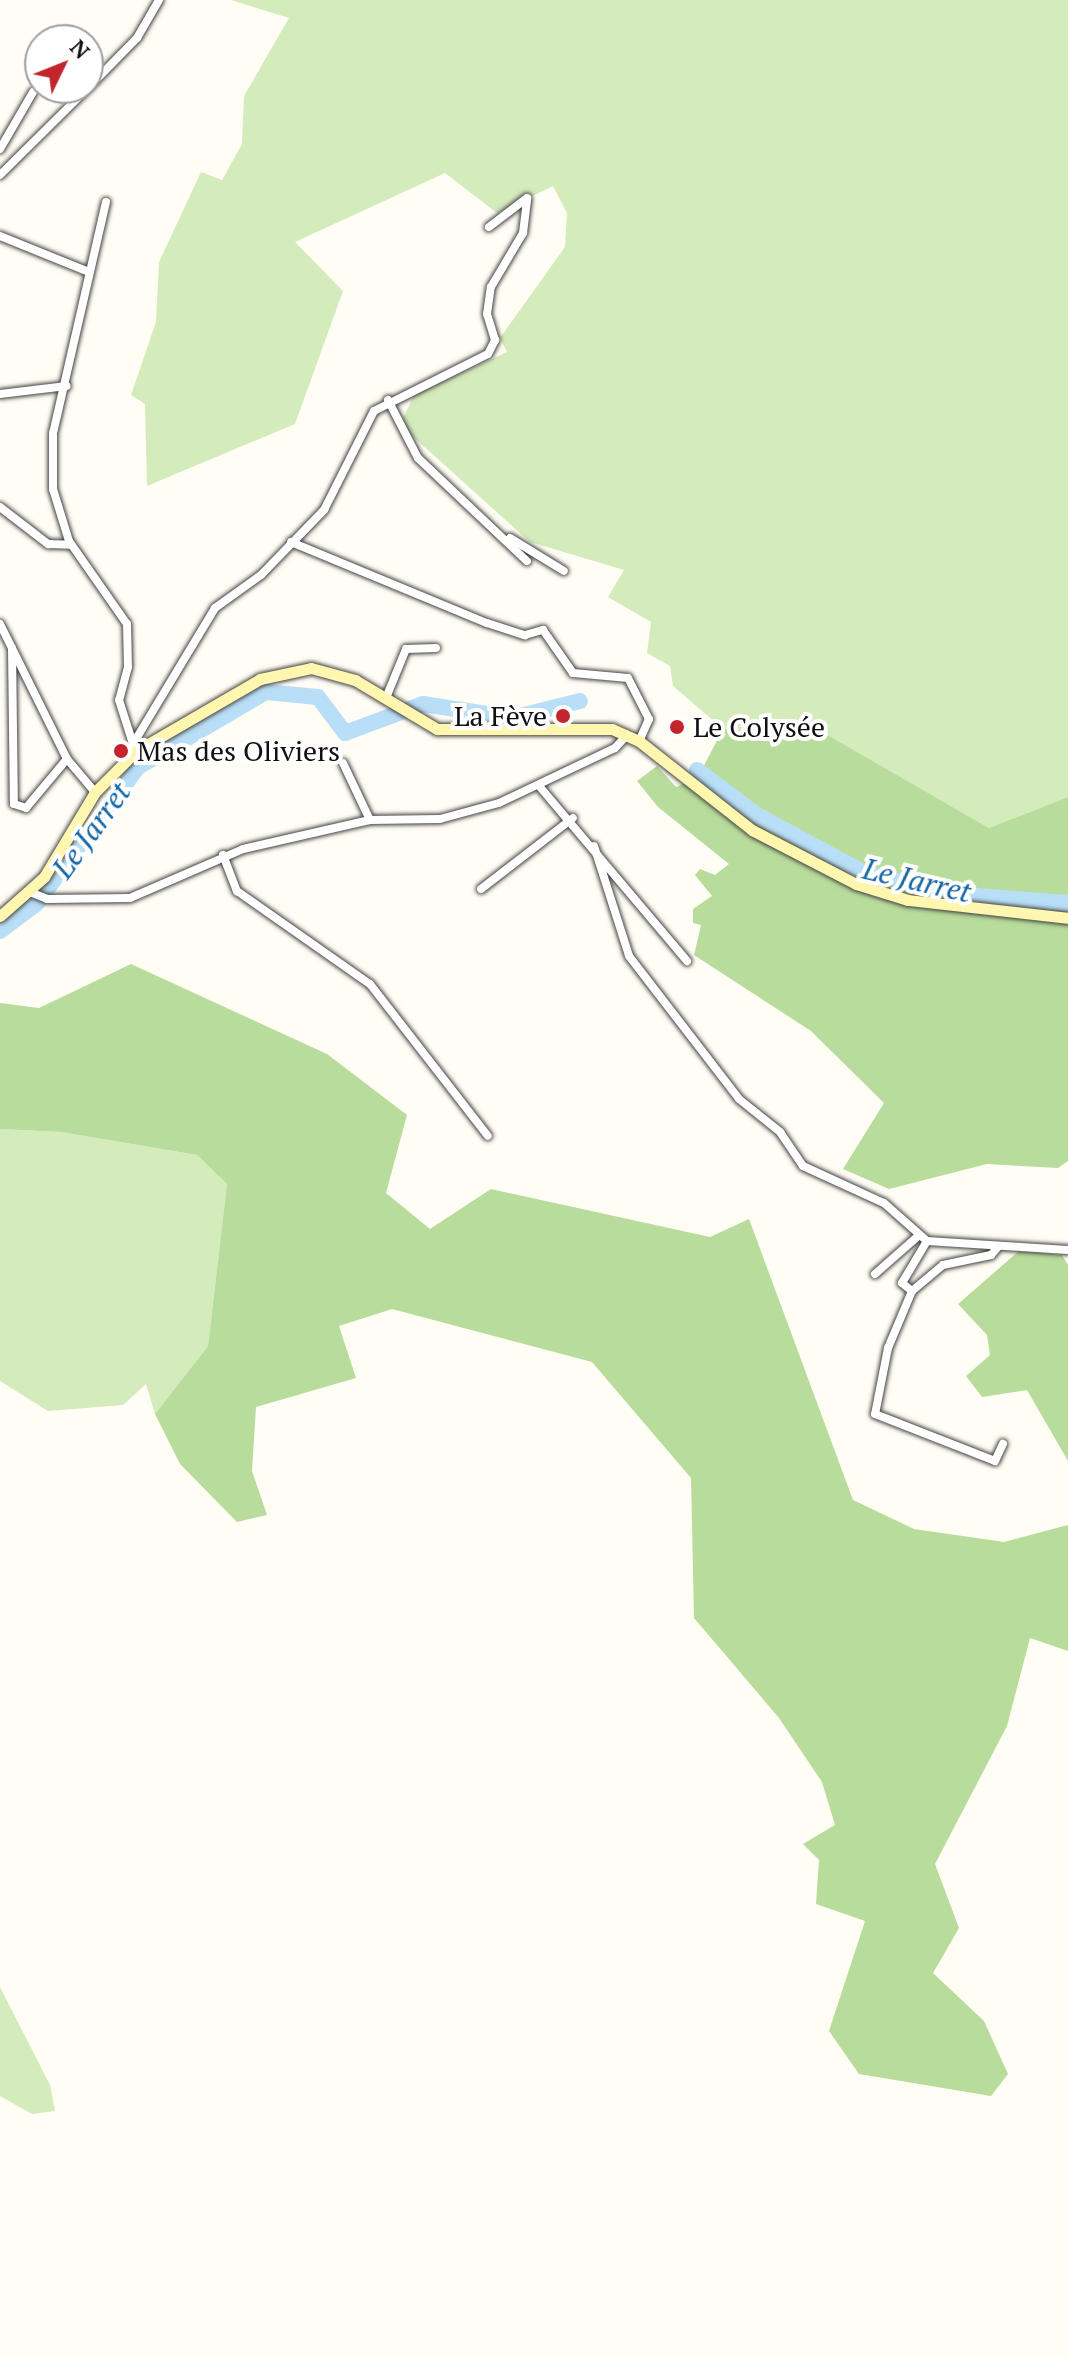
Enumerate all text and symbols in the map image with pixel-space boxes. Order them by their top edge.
north arrow [24,24,104,104]
text: N [64,33,97,65]
place label: La Fève [454,699,547,733]
marker: La Fève [554,707,572,725]
place label: Le Colysée [693,710,825,744]
marker: Le Colysée [668,718,686,736]
place label: Mas des Oliviers [137,734,340,768]
marker: Mas des Oliviers [112,742,130,760]
water label: Le Jarret [44,775,138,885]
water label: Le Jarret [859,850,975,910]

